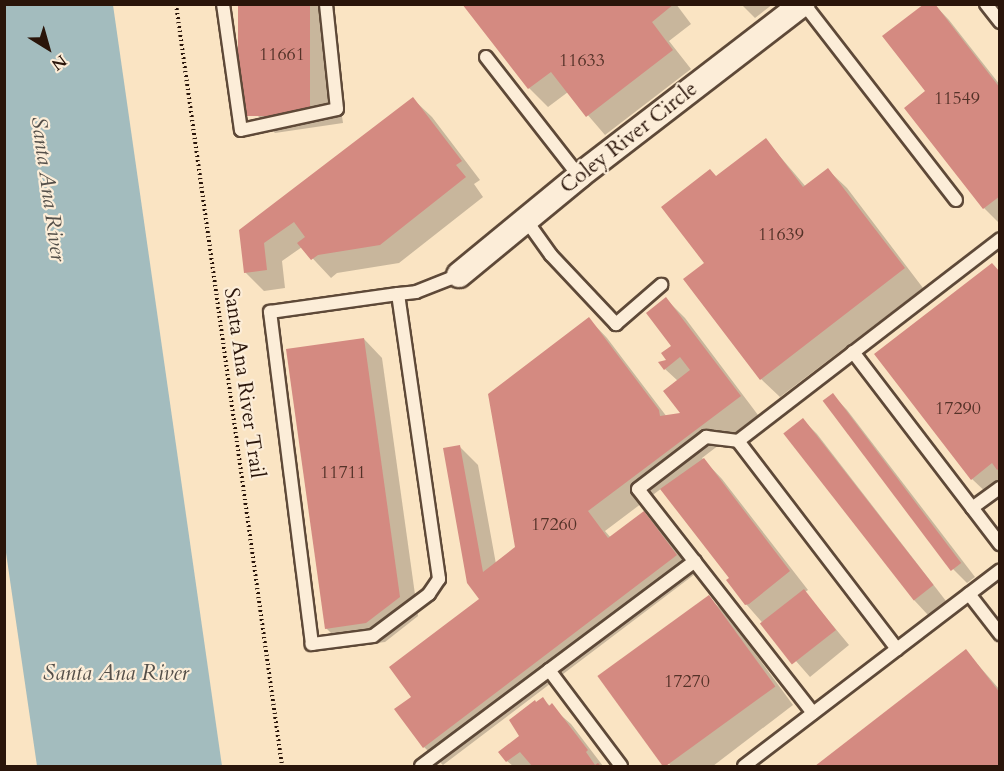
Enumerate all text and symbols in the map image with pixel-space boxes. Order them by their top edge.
north arrow [18,18,78,78]
house number: 11661 [259,44,305,66]
text: N [47,49,71,75]
house number: 11633 [559,50,605,72]
street label: Coley River Circle [555,77,703,199]
house number: 11549 [934,88,980,110]
water label: Santa Ana River [25,115,71,263]
house number: 11639 [758,224,804,246]
street label: Santa Ana River Trail [218,286,270,480]
house number: 17290 [935,398,981,420]
house number: 11711 [320,462,366,484]
house number: 17260 [531,514,577,536]
water label: Santa Ana River [43,661,189,687]
house number: 17270 [664,671,710,693]

